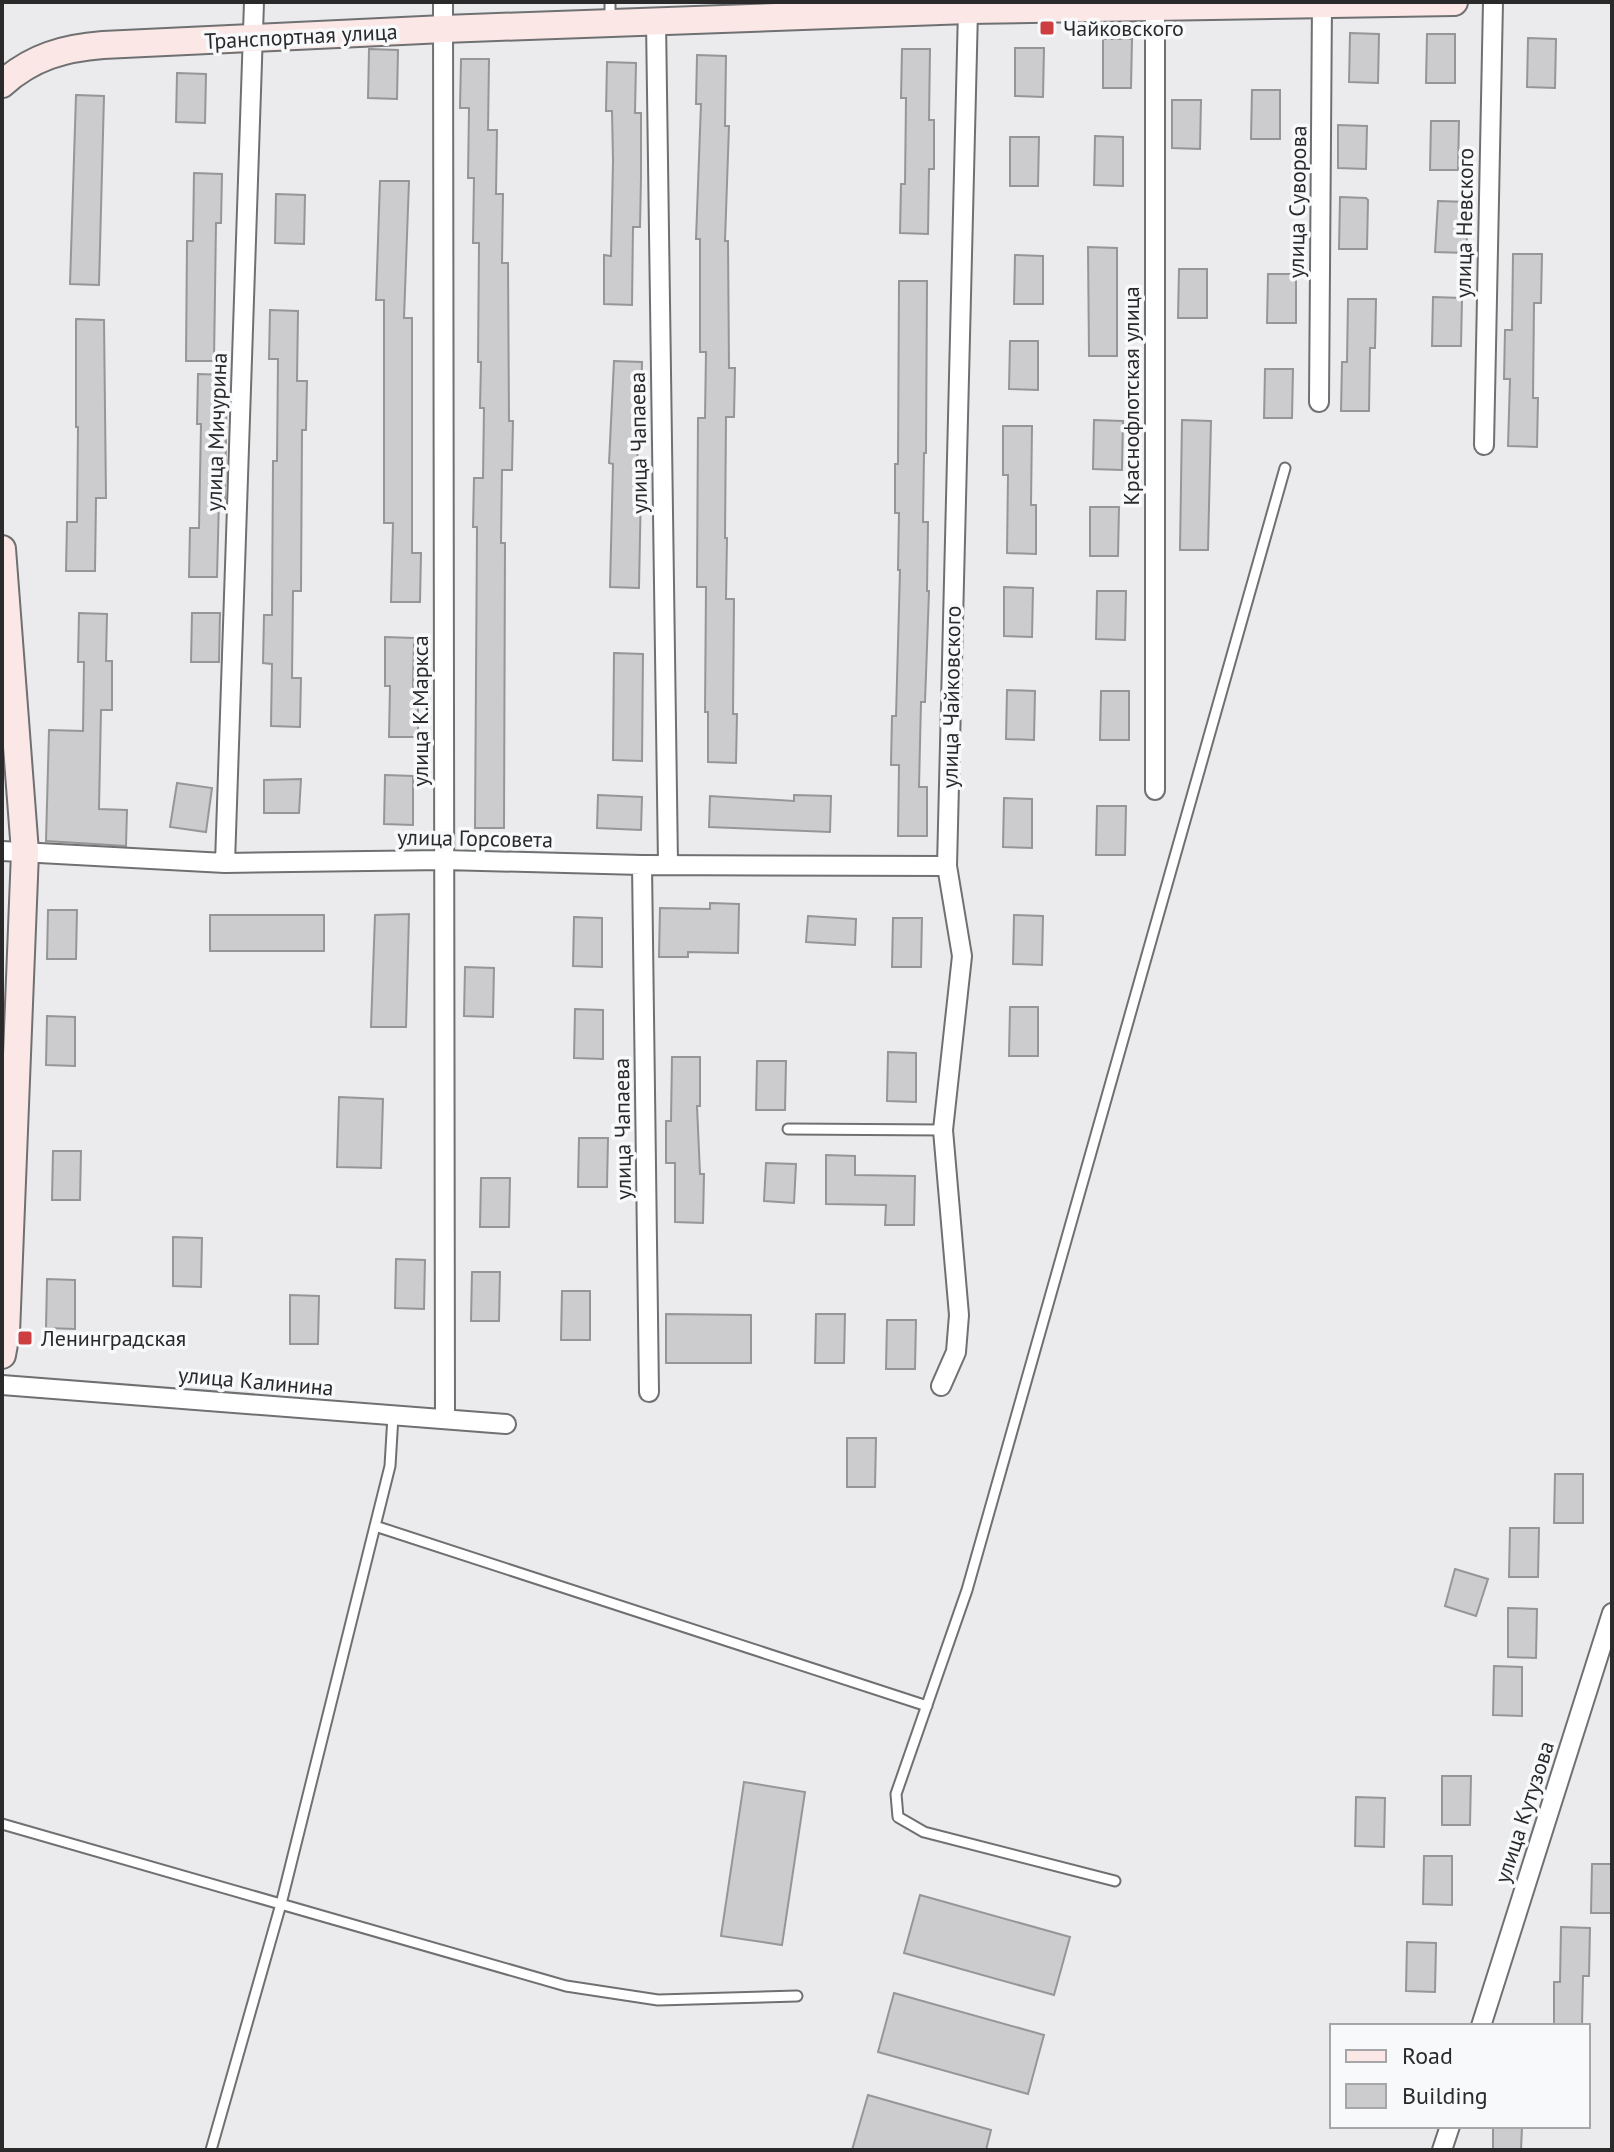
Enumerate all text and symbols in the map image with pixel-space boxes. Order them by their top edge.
place label: Чайковского [1063,14,1184,42]
street label: Транспортная улица [204,17,398,55]
marker: Чайковского [1038,19,1056,37]
street label: улица Суворова [1282,125,1312,279]
street label: улица Невского [1449,148,1479,298]
street label: Краснофлотская улица [1117,286,1145,506]
street label: улица Мичурина [199,352,233,512]
street label: улица Чапаева [623,372,653,514]
street label: улица Чайковского [935,605,967,789]
street label: улица К.Маркса [406,635,434,787]
street label: улица Горсовета [397,823,553,853]
street label: улица Чапаева [607,1058,637,1200]
place label: Ленинградская [40,1324,186,1352]
marker: Ленинградская [16,1329,34,1347]
street label: улица Калинина [177,1360,335,1402]
street label: улица Кутузова [1488,1737,1560,1887]
legend [1330,2024,1590,2128]
text: Road [1402,2040,1453,2071]
text: Building [1402,2080,1488,2111]

